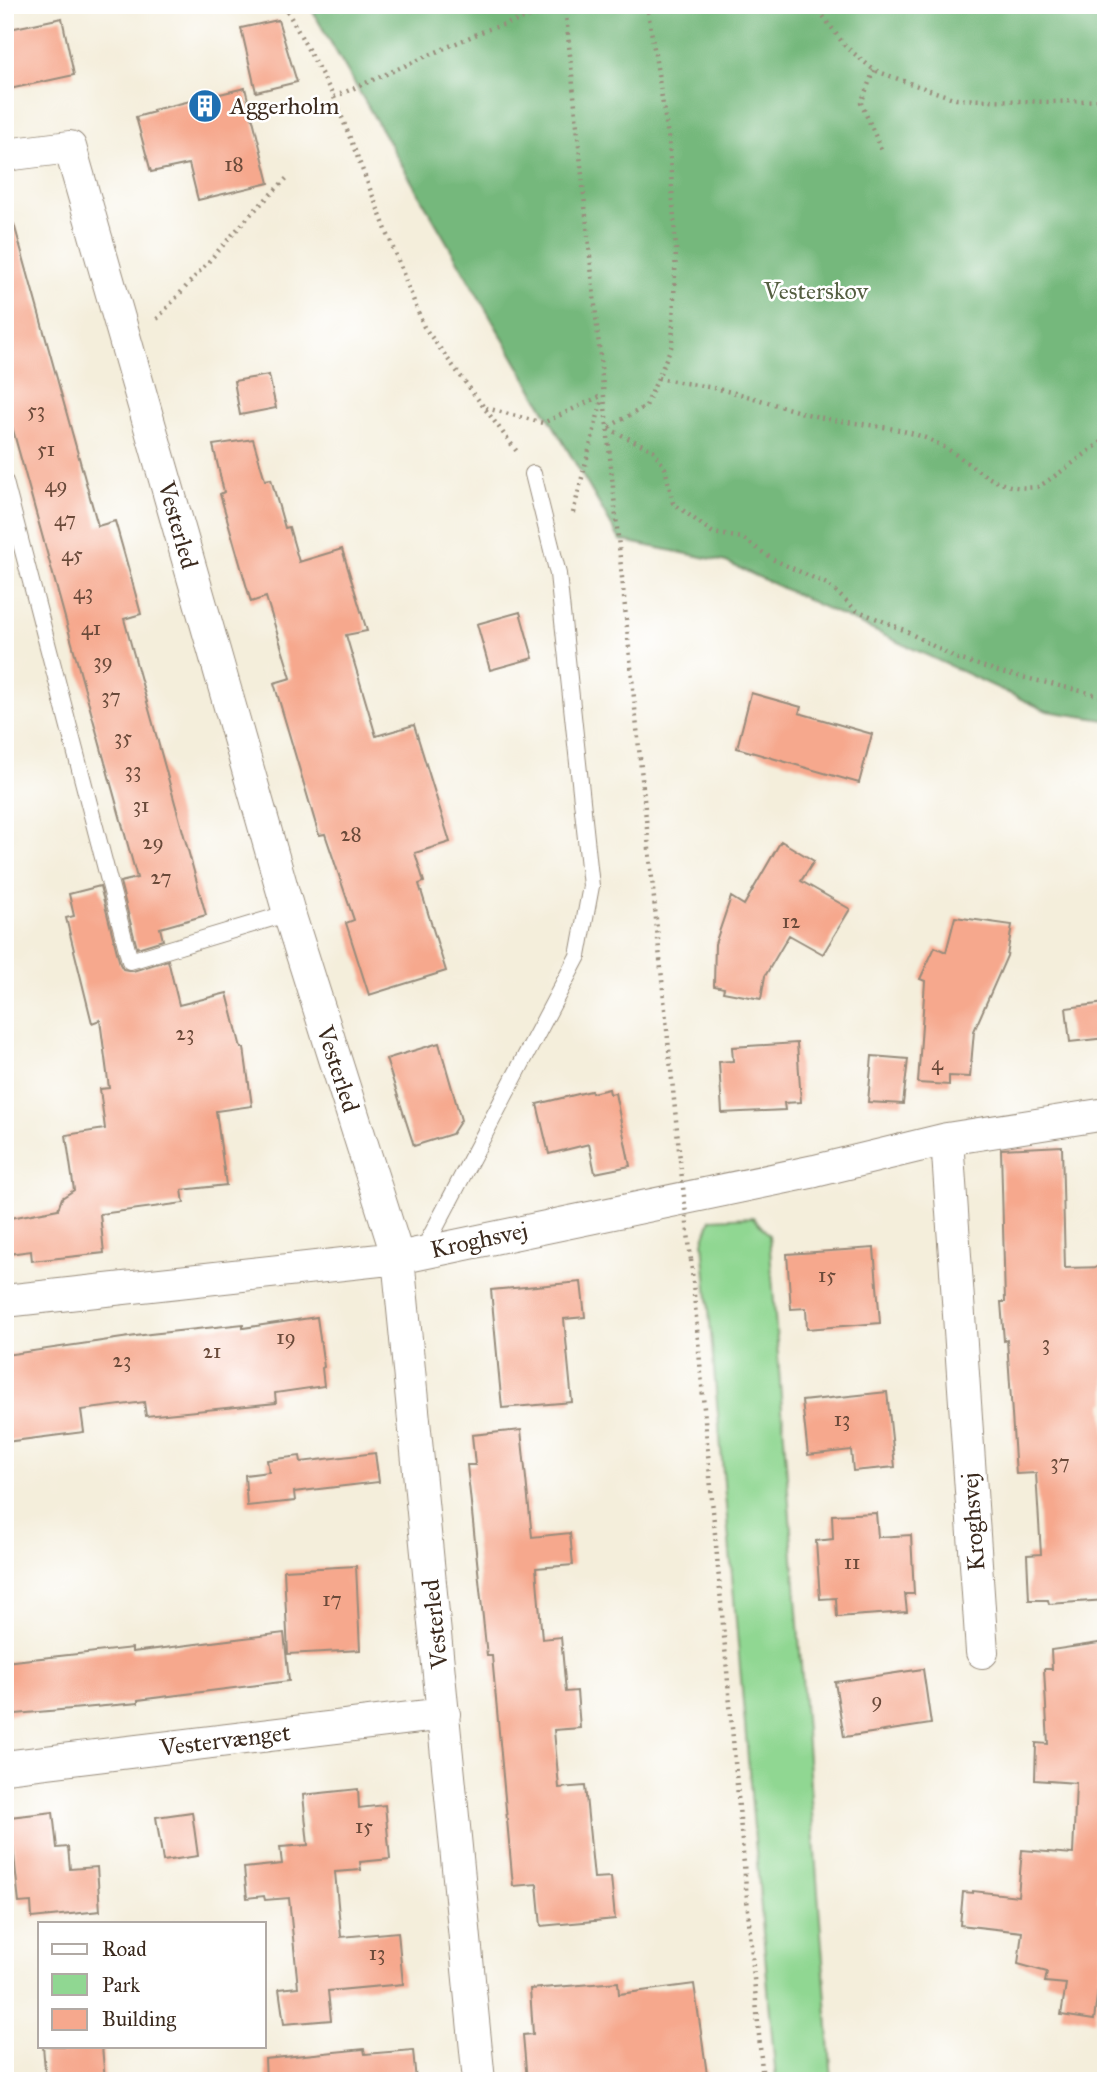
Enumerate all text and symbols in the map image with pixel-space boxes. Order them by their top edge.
building icon: Aggerholm [186,87,224,125]
place label: Aggerholm [229,91,339,121]
house number: 18 [224,151,244,177]
park label: Vesterskov [763,276,870,306]
house number: 53 [27,397,45,423]
house number: 51 [37,436,55,462]
house number: 49 [45,472,67,498]
street label: Vesterled [151,477,205,572]
house number: 47 [54,506,76,532]
house number: 45 [61,541,83,567]
house number: 43 [73,579,93,605]
house number: 41 [81,615,101,641]
house number: 39 [93,648,113,674]
house number: 37 [101,683,121,709]
house number: 35 [114,724,132,750]
house number: 33 [125,757,141,783]
house number: 31 [133,792,149,818]
house number: 28 [340,821,362,847]
house number: 29 [142,829,164,855]
house number: 27 [151,864,172,890]
house number: 12 [782,908,801,934]
house number: 23 [176,1020,194,1046]
street label: Vesterled [310,1021,366,1116]
house number: 4 [931,1050,944,1076]
street label: Kroghsvej [428,1215,530,1265]
house number: 15 [818,1262,836,1288]
house number: 19 [276,1324,296,1350]
house number: 3 [1042,1330,1050,1356]
house number: 21 [203,1338,221,1364]
house number: 23 [113,1347,131,1373]
house number: 13 [834,1406,850,1432]
house number: 37 [1050,1449,1070,1475]
street label: Kroghsvej [955,1472,991,1572]
house number: 11 [844,1549,860,1575]
street label: Vesterled [415,1578,455,1671]
house number: 17 [322,1586,342,1612]
house number: 9 [871,1687,883,1713]
street label: Vestervænget [157,1717,292,1763]
house number: 15 [355,1813,373,1839]
legend [38,1922,266,2048]
text: Road [102,1936,147,1962]
house number: 13 [369,1940,385,1966]
text: Park [102,1972,140,1998]
text: Building [102,2006,176,2032]

